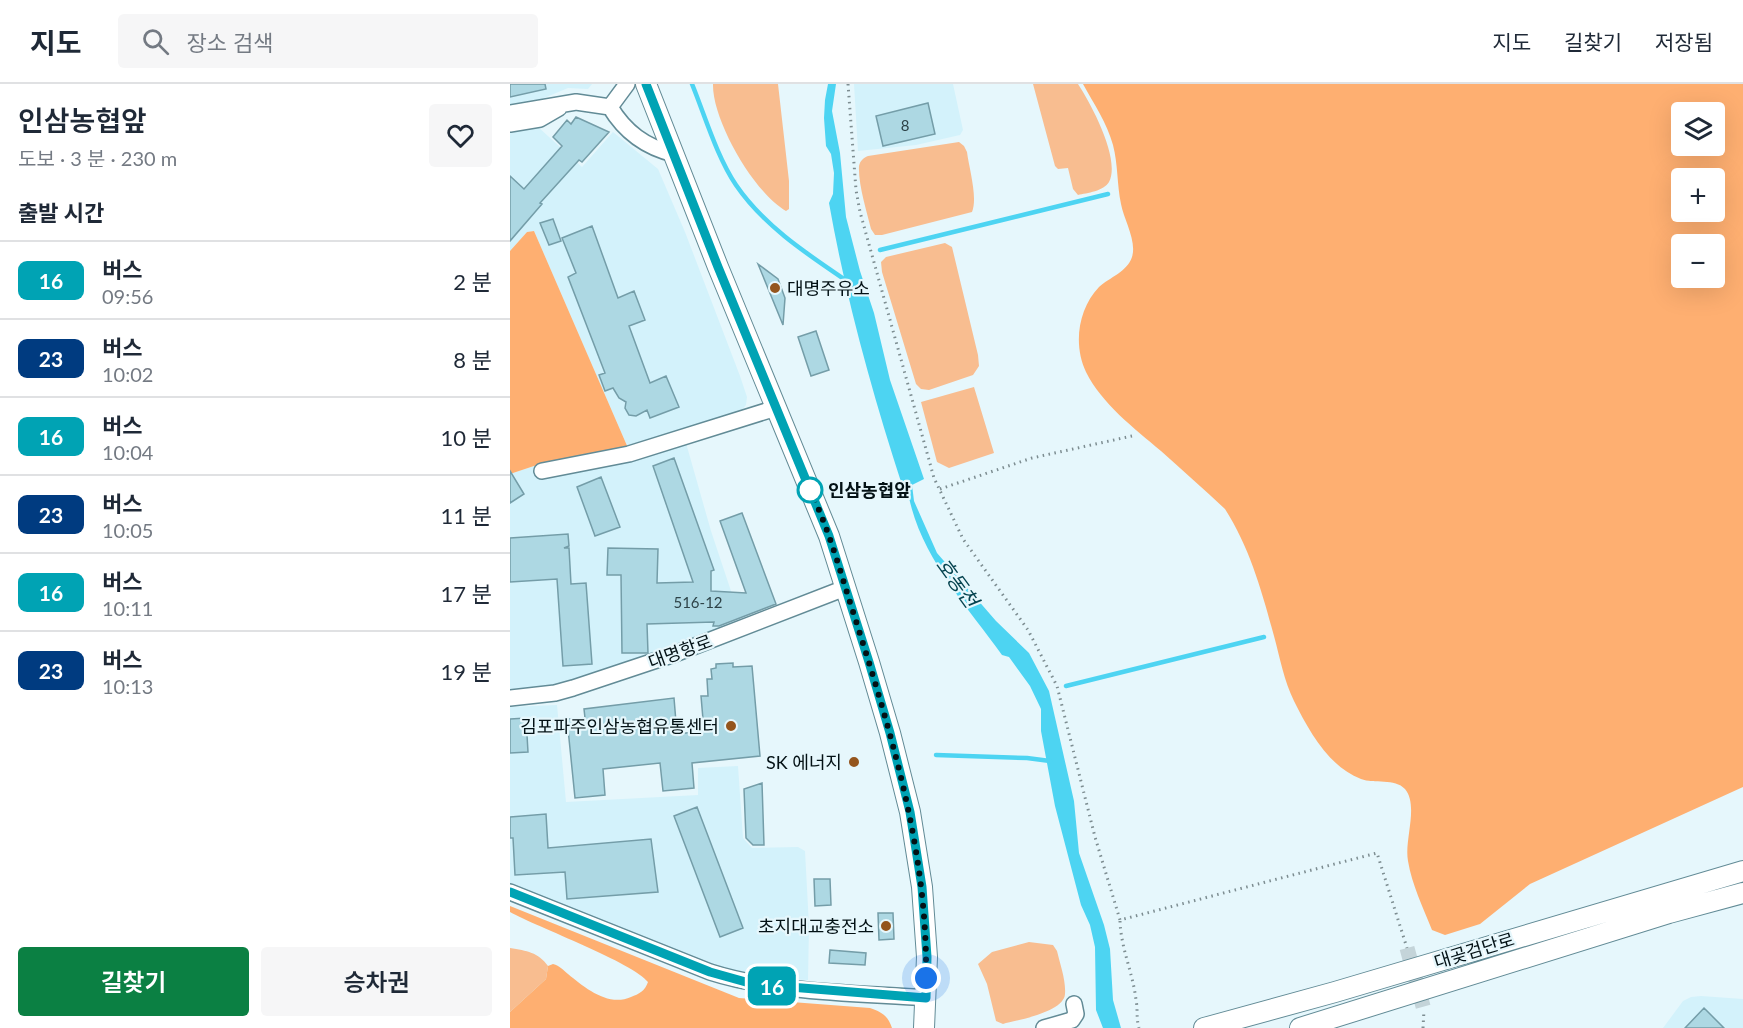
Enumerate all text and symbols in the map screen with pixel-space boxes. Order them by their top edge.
search box [118,14,538,68]
text: 지도 [30,25,82,59]
icon: search [139,25,172,58]
text: 장소 검색 [187,29,273,56]
text: 지도 [1492,29,1531,54]
text: 길찾기 [1564,29,1622,54]
text: 저장됨 [1655,29,1713,54]
map controls [1671,102,1725,288]
button: layers [1671,102,1725,156]
text: 인삼농협앞 [18,103,147,137]
button: heart [429,104,492,167]
house number: 8 [901,116,909,134]
text: 도보 · 3 분 · 230 m [18,146,177,170]
button: + [1671,168,1725,222]
text: 출발 시간 [18,199,104,226]
button: − [1671,234,1725,288]
text: 버스 [102,256,142,283]
text: 16 [39,268,63,293]
text: 2 분 [453,268,492,295]
place label: 대명주유소 [787,277,870,299]
marker: 대명주유소 [768,281,782,295]
text: 09:56 [102,284,153,308]
text: 버스 [102,334,142,361]
text: 23 [39,346,63,371]
text: 8 분 [453,346,492,373]
text: 10:02 [102,362,153,386]
text: 버스 [102,412,142,439]
text: 16 [39,424,63,449]
text: 10 분 [441,424,492,451]
text: 10:04 [102,440,153,464]
marker: 인삼농협앞 [797,477,823,503]
place label: 인삼농협앞 [828,479,911,501]
text: 버스 [102,490,142,517]
text: 23 [39,502,63,527]
text: 11 분 [441,502,492,529]
text: 10:05 [102,518,153,542]
water label: 호동천 [932,553,985,613]
text: 버스 [102,568,142,595]
text: 16 [39,580,63,605]
text: 17 분 [441,580,492,607]
house number: 516-12 [673,593,723,611]
text: 10:11 [102,596,153,620]
street label: 대명항로 [645,629,715,673]
text: 버스 [102,646,142,673]
text: 23 [39,658,63,683]
text: 19 분 [441,658,492,685]
text: 10:13 [102,674,153,698]
place label: 김포파주인삼농협유통센터 [520,715,719,737]
marker: 김포파주인삼농협유통센터 [724,719,738,733]
place label: SK 에너지 [766,751,842,773]
marker: SK 에너지 [847,755,861,769]
place label: 초지대교충전소 [758,915,874,937]
marker: 초지대교충전소 [879,919,893,933]
street label: 대곶검단로 [1431,927,1517,973]
button: 길찾기 [18,947,249,1016]
button: 승차권 [261,947,492,1016]
your location [911,963,941,993]
line badge: 16 [745,966,799,1006]
text: 16 [760,974,784,999]

